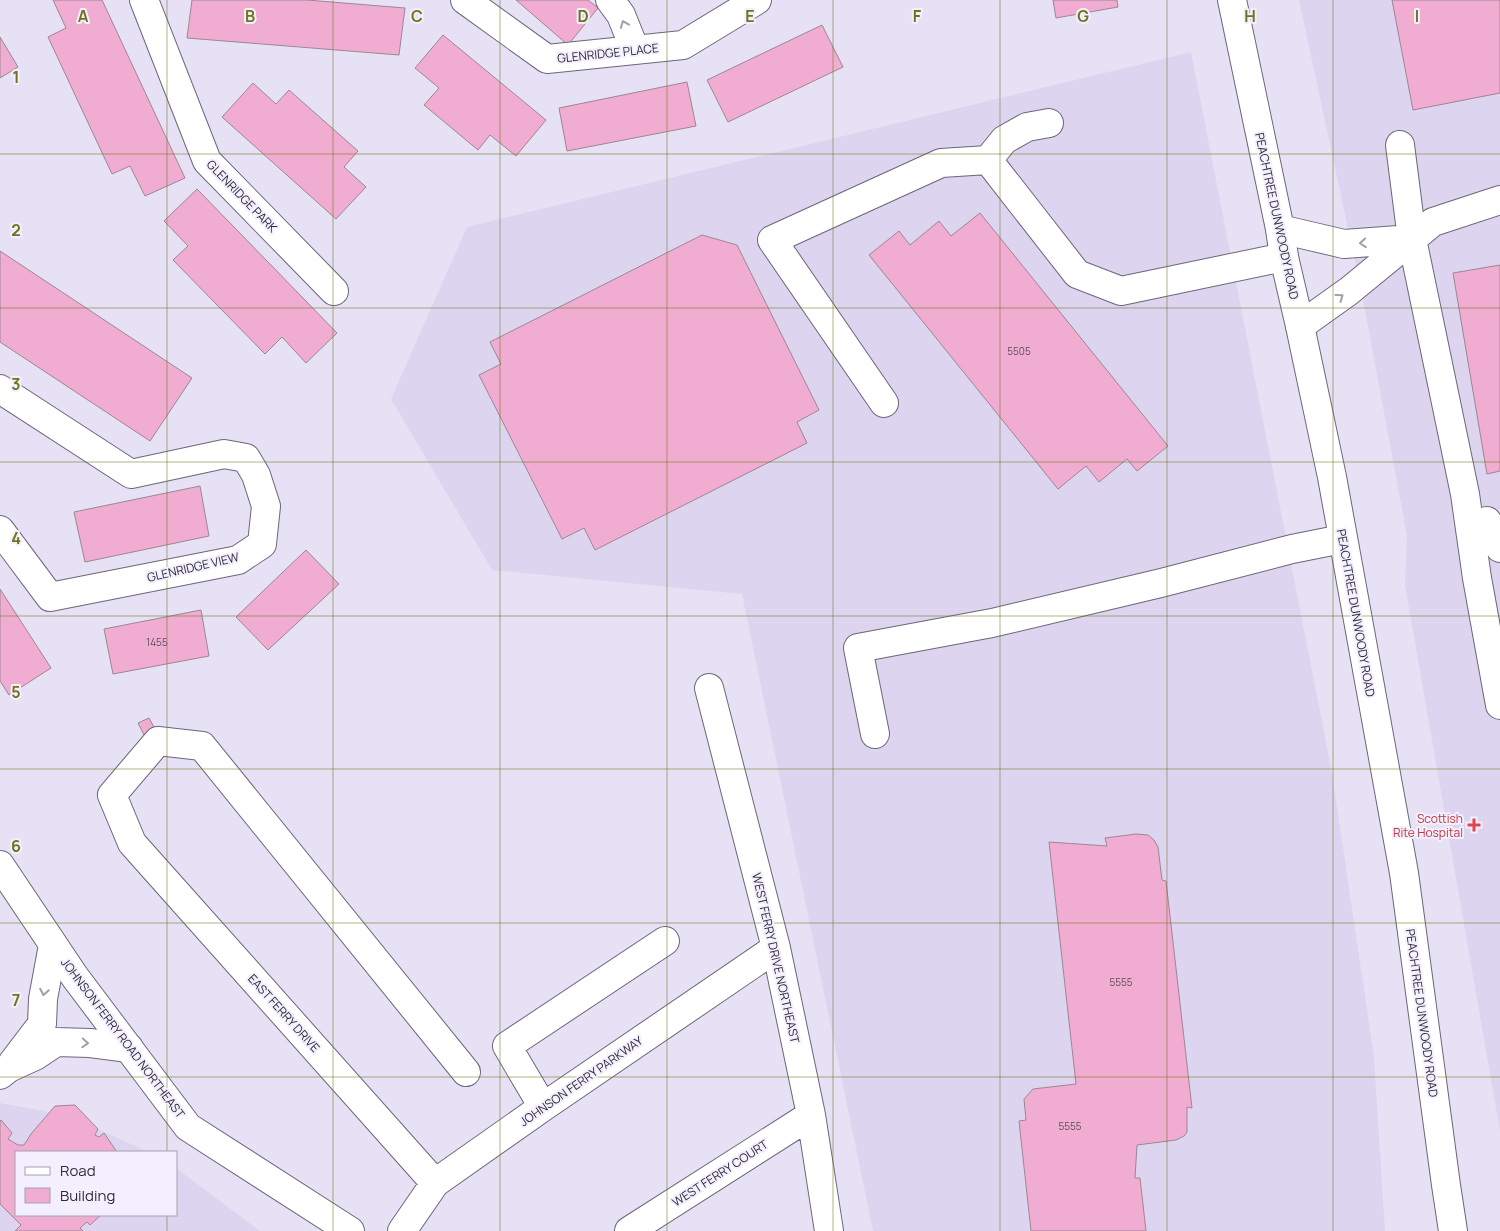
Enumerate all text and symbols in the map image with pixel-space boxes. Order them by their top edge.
text: A [78,5,89,27]
text: B [245,5,255,27]
text: C [411,5,423,27]
text: D [577,5,589,27]
text: E [745,5,755,27]
text: F [913,5,922,27]
text: G [1077,5,1089,27]
text: H [1244,5,1256,27]
text: I [1415,5,1419,27]
one-way arrow [620,20,631,29]
street label: GLENRIDGE PLACE [556,39,660,67]
text: 1 [12,66,20,88]
street label: PEACHTREE DUNWOODY ROAD [1251,131,1303,301]
street label: GLENRIDGE PARK [203,156,282,237]
text: 2 [11,219,21,241]
one-way arrow [1359,237,1367,248]
one-way arrow [1334,294,1343,303]
house number: 5505 [1007,344,1031,358]
text: 3 [11,373,21,395]
text: 4 [11,527,21,549]
street label: PEACHTREE DUNWOODY ROAD [1333,528,1379,698]
street label: GLENRIDGE VIEW [145,548,241,586]
house number: 1455 [146,635,168,649]
text: 5 [11,681,21,703]
place label: Scottish Rite Hospital [1393,810,1463,841]
marker: Scottish Rite Hospital [1467,818,1481,832]
text: 6 [11,835,21,857]
street label: WEST FERRY DRIVE NORTHEAST [748,871,804,1046]
street label: PEACHTREE DUNWOODY ROAD [1402,928,1442,1098]
street label: JOHNSON FERRY ROAD NORTHEAST [57,954,189,1122]
street label: EAST FERRY DRIVE [244,970,324,1056]
house number: 5555 [1109,975,1133,989]
one-way arrow [40,988,50,997]
text: 7 [12,989,20,1011]
street label: JOHNSON FERRY PARKWAY [516,1032,646,1130]
one-way arrow [82,1038,90,1049]
house number: 5555 [1058,1119,1082,1133]
street label: WEST FERRY COURT [669,1135,772,1210]
legend [15,1151,178,1216]
text: Road [60,1160,96,1181]
text: Building [60,1185,115,1206]

